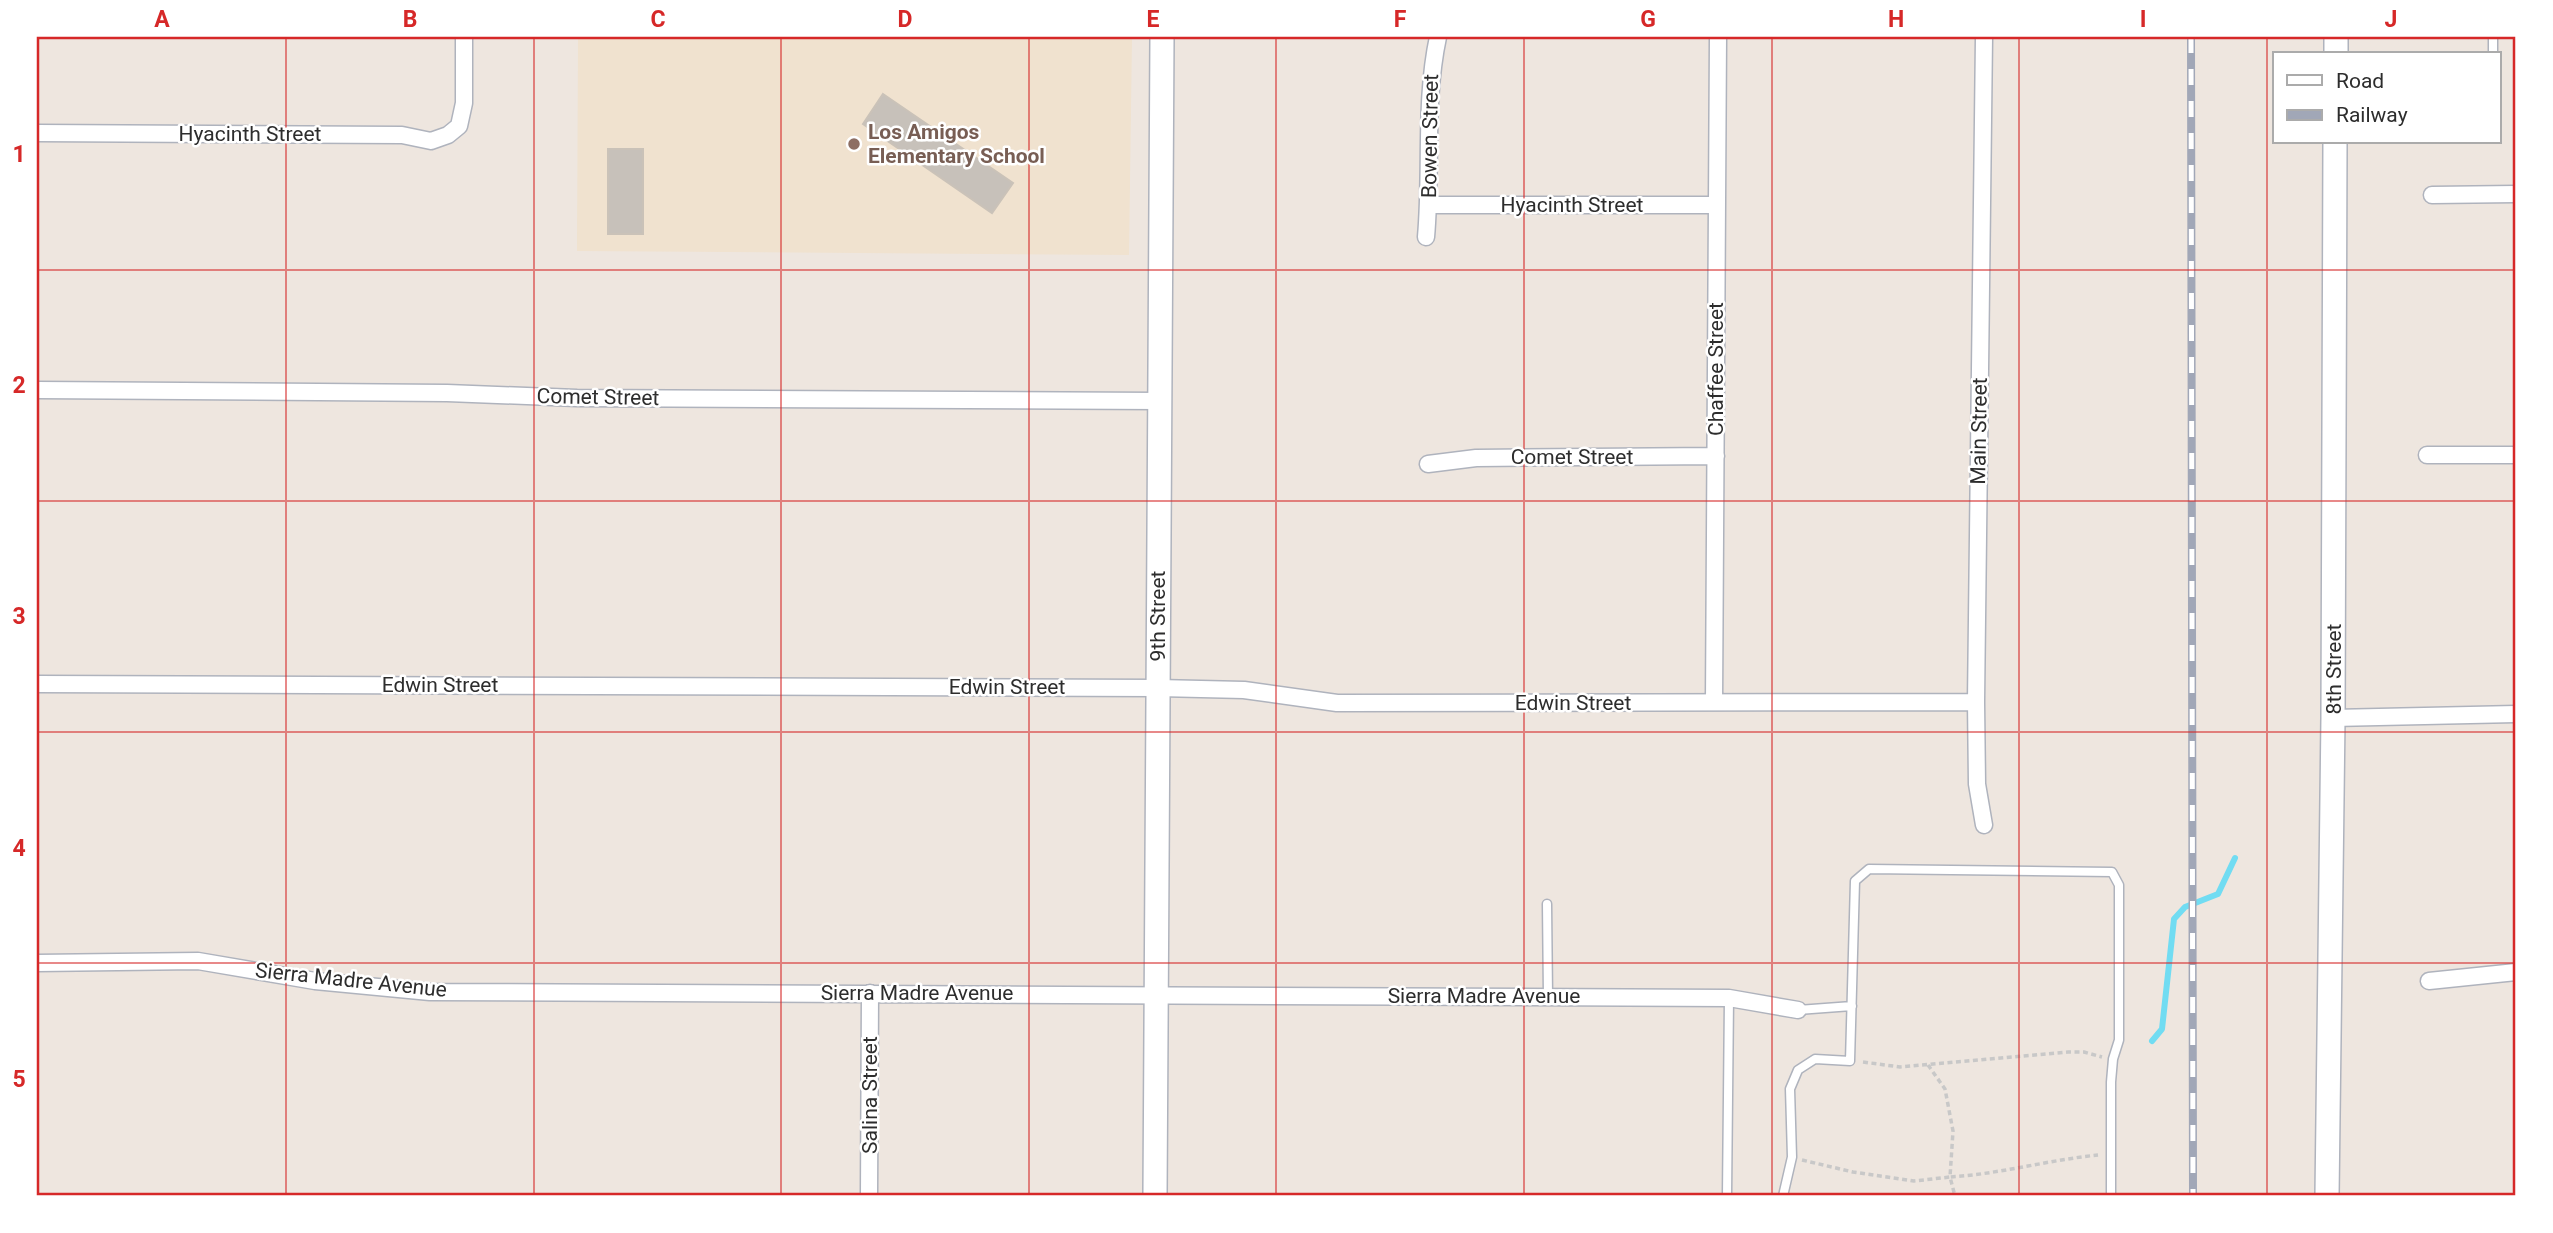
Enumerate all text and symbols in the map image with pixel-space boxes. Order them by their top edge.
text: A [154,6,170,33]
text: B [403,6,417,33]
text: C [650,6,666,33]
text: D [898,6,912,33]
text: E [1147,6,1160,33]
text: F [1394,6,1407,33]
text: G [1640,6,1656,33]
text: H [1888,6,1904,33]
text: I [2140,6,2146,33]
text: J [2385,6,2397,33]
legend [2273,52,2500,144]
text: Road [2336,69,2384,93]
street label: Bowen Street [1417,74,1443,198]
text: Railway [2336,103,2408,127]
place label: Los Amigos Elementary School [868,120,1045,168]
street label: Hyacinth Street [179,122,322,146]
marker: Los Amigos Elementary School [846,136,862,152]
text: 1 [12,141,26,168]
street label: Hyacinth Street [1501,193,1644,217]
street label: Chaffee Street [1704,302,1728,436]
text: 2 [12,372,26,399]
street label: Main Street [1966,377,1992,485]
street label: Comet Street [536,384,660,410]
street label: Comet Street [1511,445,1633,469]
street label: 9th Street [1146,570,1170,661]
text: 3 [12,603,26,630]
street label: 8th Street [2322,623,2346,714]
street label: Edwin Street [382,673,498,697]
street label: Edwin Street [949,675,1065,699]
street label: Edwin Street [1515,691,1631,715]
text: 4 [12,835,26,862]
street label: Sierra Madre Avenue [254,958,448,1002]
street label: Sierra Madre Avenue [821,981,1013,1005]
street label: Sierra Madre Avenue [1388,984,1580,1008]
street label: Salina Street [858,1036,882,1154]
text: 5 [12,1066,26,1093]

